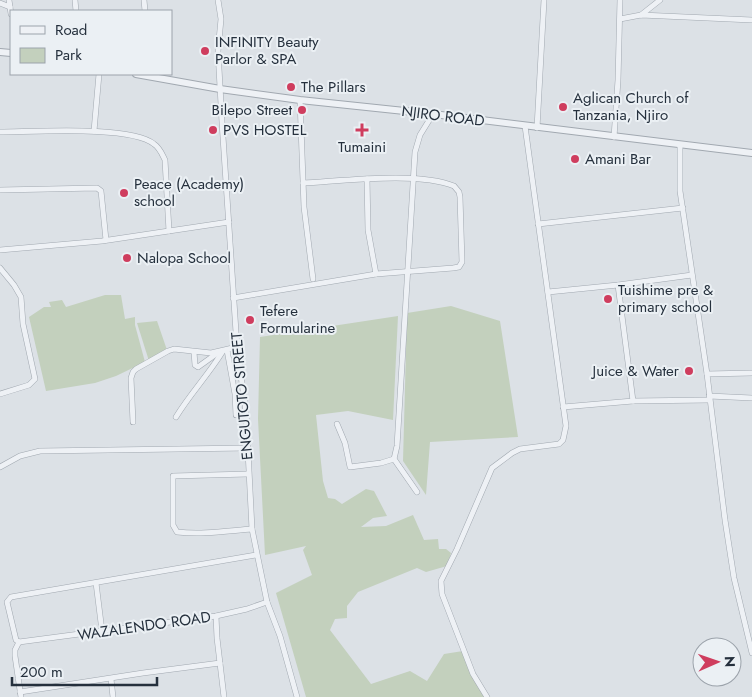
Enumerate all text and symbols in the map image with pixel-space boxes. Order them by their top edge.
legend [10,10,172,75]
text: Road [55,19,87,41]
place label: INFINITY Beauty Parlor & SPA [215,31,319,70]
text: Park [55,44,82,66]
marker: INFINITY Beauty Parlor & SPA [199,45,211,57]
place label: The Pillars [301,76,366,98]
marker: The Pillars [285,81,297,93]
place label: Aglican Church of Tanzania, Njiro [573,87,689,126]
place label: Bilepo Street [212,99,292,121]
street label: NJIRO ROAD [400,100,486,132]
marker: Aglican Church of Tanzania, Njiro [557,101,569,113]
marker: Bilepo Street [296,104,308,116]
place label: PVS HOSTEL [223,119,307,141]
marker: PVS HOSTEL [207,124,219,136]
marker: Tumaini [356,124,368,136]
place label: Tumaini [338,136,386,158]
place label: Amani Bar [585,148,652,170]
marker: Amani Bar [569,153,581,165]
place label: Peace (Academy) school [134,173,244,212]
marker: Peace (Academy) school [118,187,130,199]
place label: Nalopa School [137,247,231,269]
marker: Nalopa School [121,252,133,264]
place label: Tuishime pre & primary school [618,279,713,318]
marker: Tuishime pre & primary school [602,293,614,305]
place label: Tefere Formularine [260,300,336,339]
marker: Tefere Formularine [244,314,256,326]
street label: ENGUTOTO STREET [225,331,259,461]
place label: Juice & Water [591,360,680,382]
marker: Juice & Water [683,365,695,377]
street label: WAZALENDO ROAD [76,606,212,646]
north arrow [692,637,742,687]
scale bar [12,654,158,686]
text: N [720,656,740,667]
text: 200 m [20,661,63,683]

